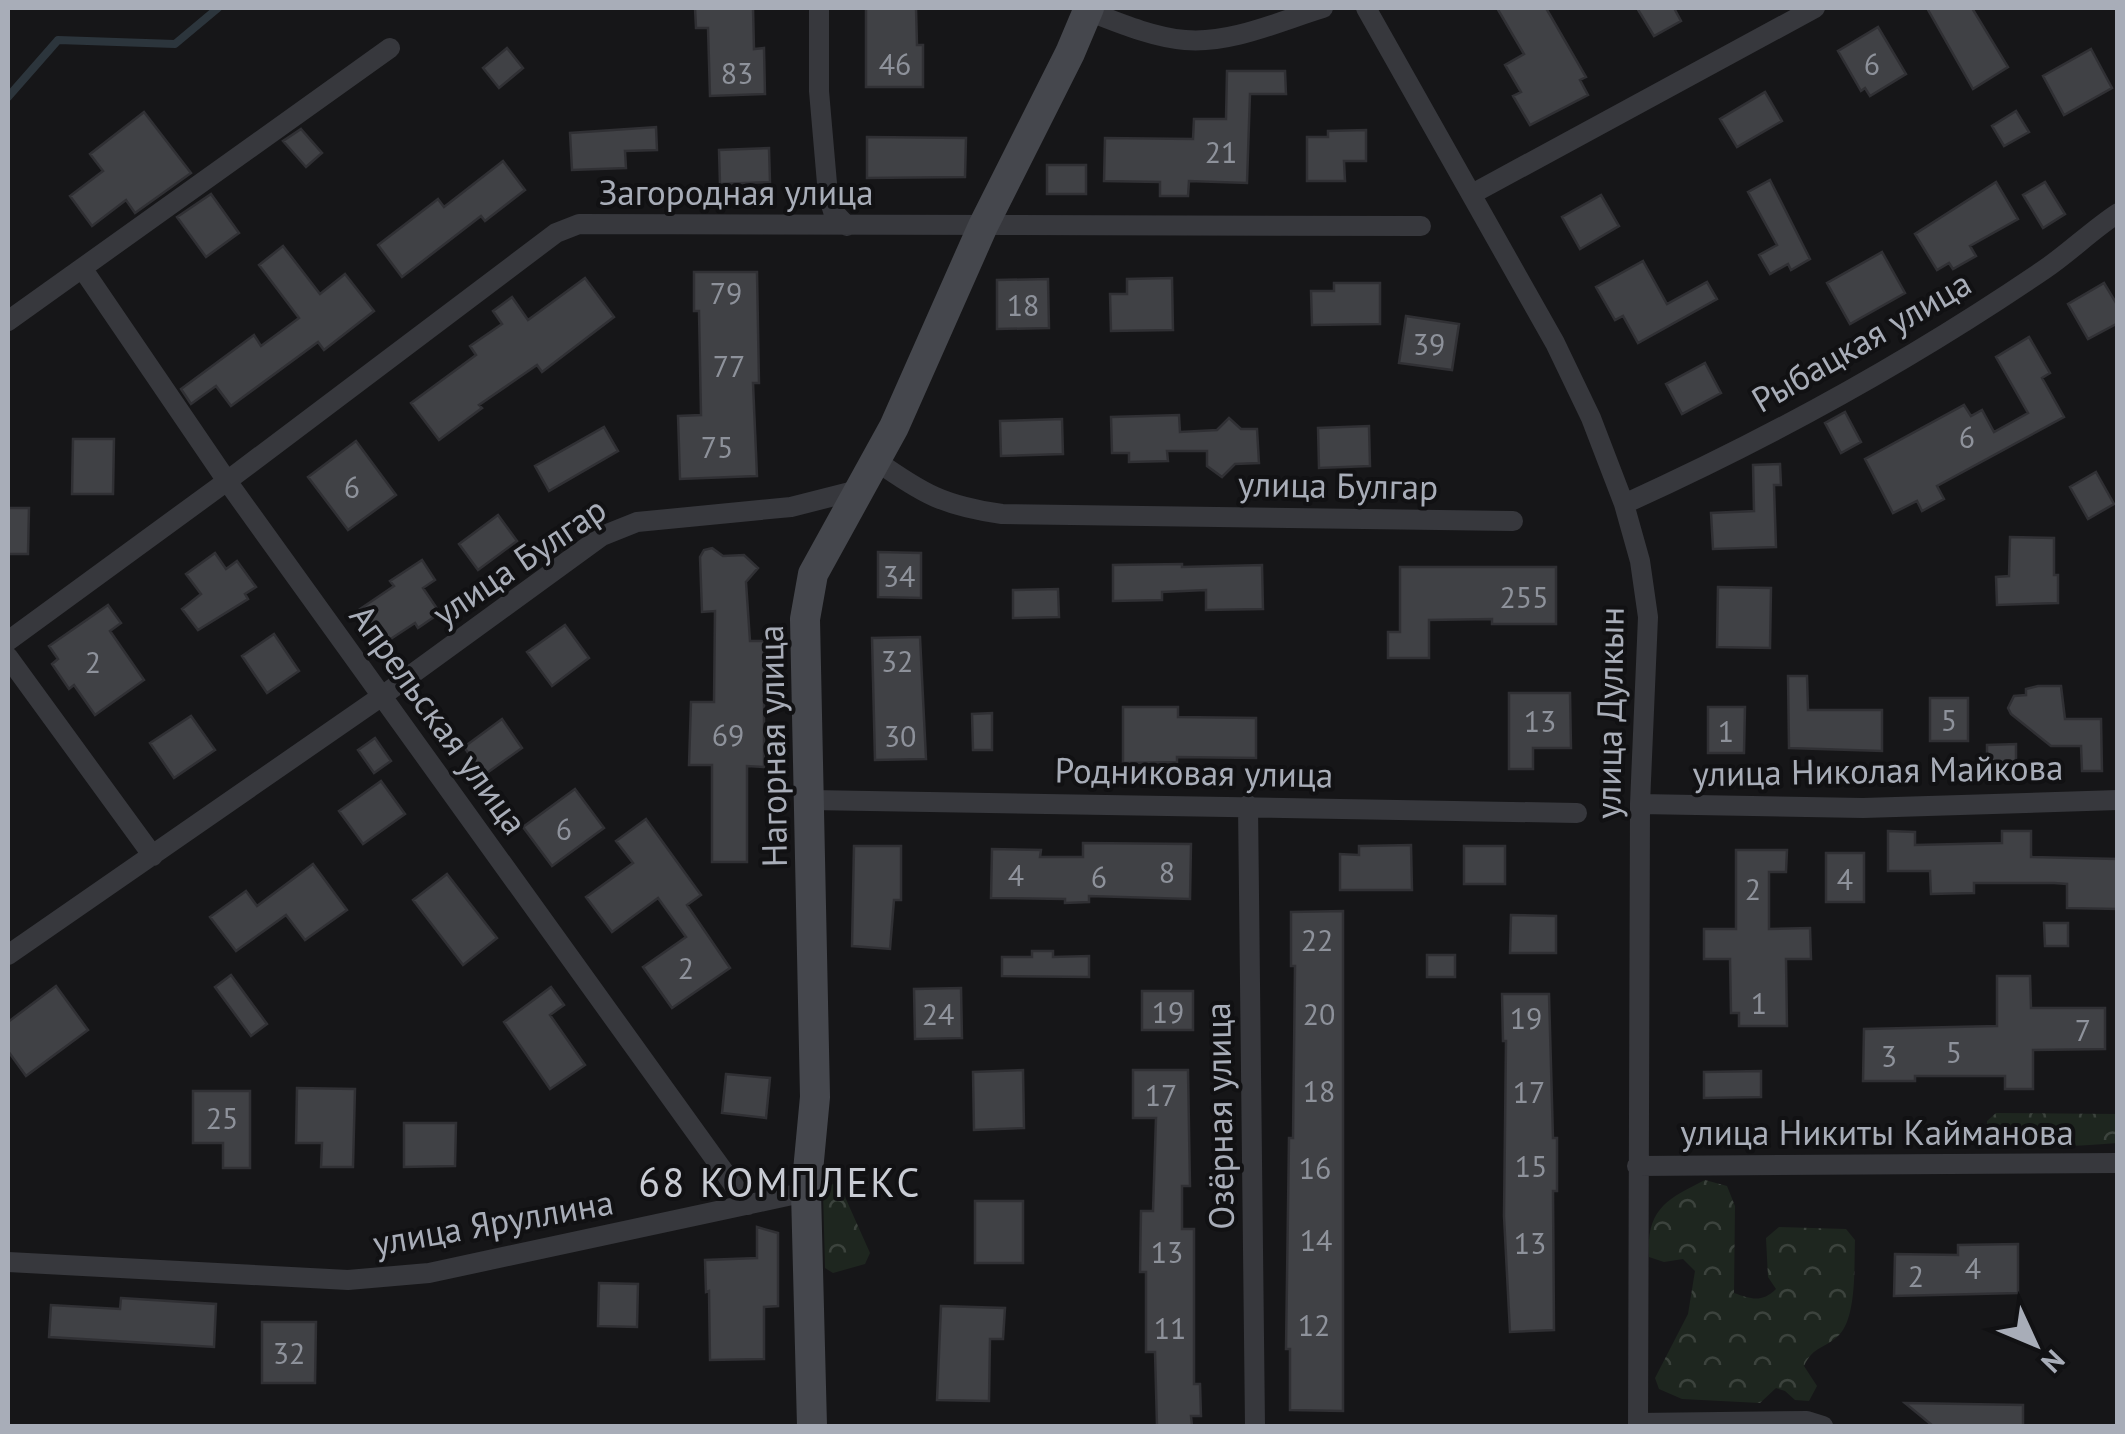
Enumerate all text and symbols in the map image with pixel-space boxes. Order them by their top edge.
house number: 46 [879,44,911,83]
house number: 6 [1864,44,1880,83]
house number: 83 [721,53,753,92]
house number: 21 [1205,132,1237,171]
street label: Загородная улица [598,169,874,215]
street label: Рыбацкая улица [1743,260,1979,422]
house number: 79 [710,273,742,312]
house number: 18 [1007,285,1039,324]
house number: 39 [1413,324,1445,363]
house number: 77 [713,346,745,385]
house number: 6 [1959,417,1975,456]
house number: 75 [701,427,733,466]
street label: улица Булгар [1237,460,1439,510]
house number: 6 [344,467,360,506]
street label: улица Булгар [423,486,615,636]
house number: 34 [883,556,915,595]
house number: 255 [1499,577,1549,616]
street label: Апрельская улица [340,595,538,843]
street label: улица Дулкын [1584,607,1634,819]
street label: Нагорная улица [747,624,797,868]
house number: 32 [881,641,913,680]
house number: 2 [85,642,101,681]
house number: 5 [1941,700,1957,739]
house number: 13 [1524,701,1556,740]
house number: 1 [1718,711,1734,750]
house number: 69 [712,715,744,754]
house number: 30 [884,716,916,755]
street label: улица Николая Майкова [1692,744,2064,796]
street label: Родниковая улица [1054,747,1334,797]
house number: 6 [556,809,572,848]
house number: 8 [1159,852,1175,891]
house number: 4 [1008,855,1024,894]
house number: 6 [1091,857,1107,896]
house number: 4 [1837,859,1853,898]
house number: 2 [1745,869,1761,908]
house number: 22 [1301,920,1333,959]
house number: 2 [678,948,694,987]
house number: 1 [1751,983,1767,1022]
house number: 19 [1152,992,1184,1031]
house number: 24 [922,994,954,1033]
house number: 20 [1303,994,1335,1033]
house number: 19 [1510,998,1542,1037]
street label: Озёрная улица [1194,1002,1244,1230]
house number: 7 [2075,1010,2091,1049]
house number: 5 [1946,1032,1962,1071]
house number: 3 [1881,1036,1897,1075]
house number: 18 [1303,1071,1335,1110]
house number: 17 [1513,1072,1545,1111]
house number: 17 [1145,1075,1177,1114]
house number: 25 [206,1098,238,1137]
street label: улица Никиты Кайманова [1680,1109,2074,1155]
house number: 15 [1515,1146,1547,1185]
house number: 16 [1299,1148,1331,1187]
district label: 68 КОМПЛЕКС [638,1156,922,1208]
street label: улица Яруллина [369,1178,617,1266]
house number: 14 [1300,1220,1332,1259]
house number: 13 [1514,1223,1546,1262]
house number: 13 [1151,1232,1183,1271]
house number: 4 [1965,1248,1981,1287]
house number: 2 [1908,1256,1924,1295]
north arrow [1985,1294,2085,1394]
house number: 12 [1298,1305,1330,1344]
house number: 11 [1154,1308,1186,1347]
house number: 32 [273,1333,305,1372]
text: N [2034,1342,2073,1381]

